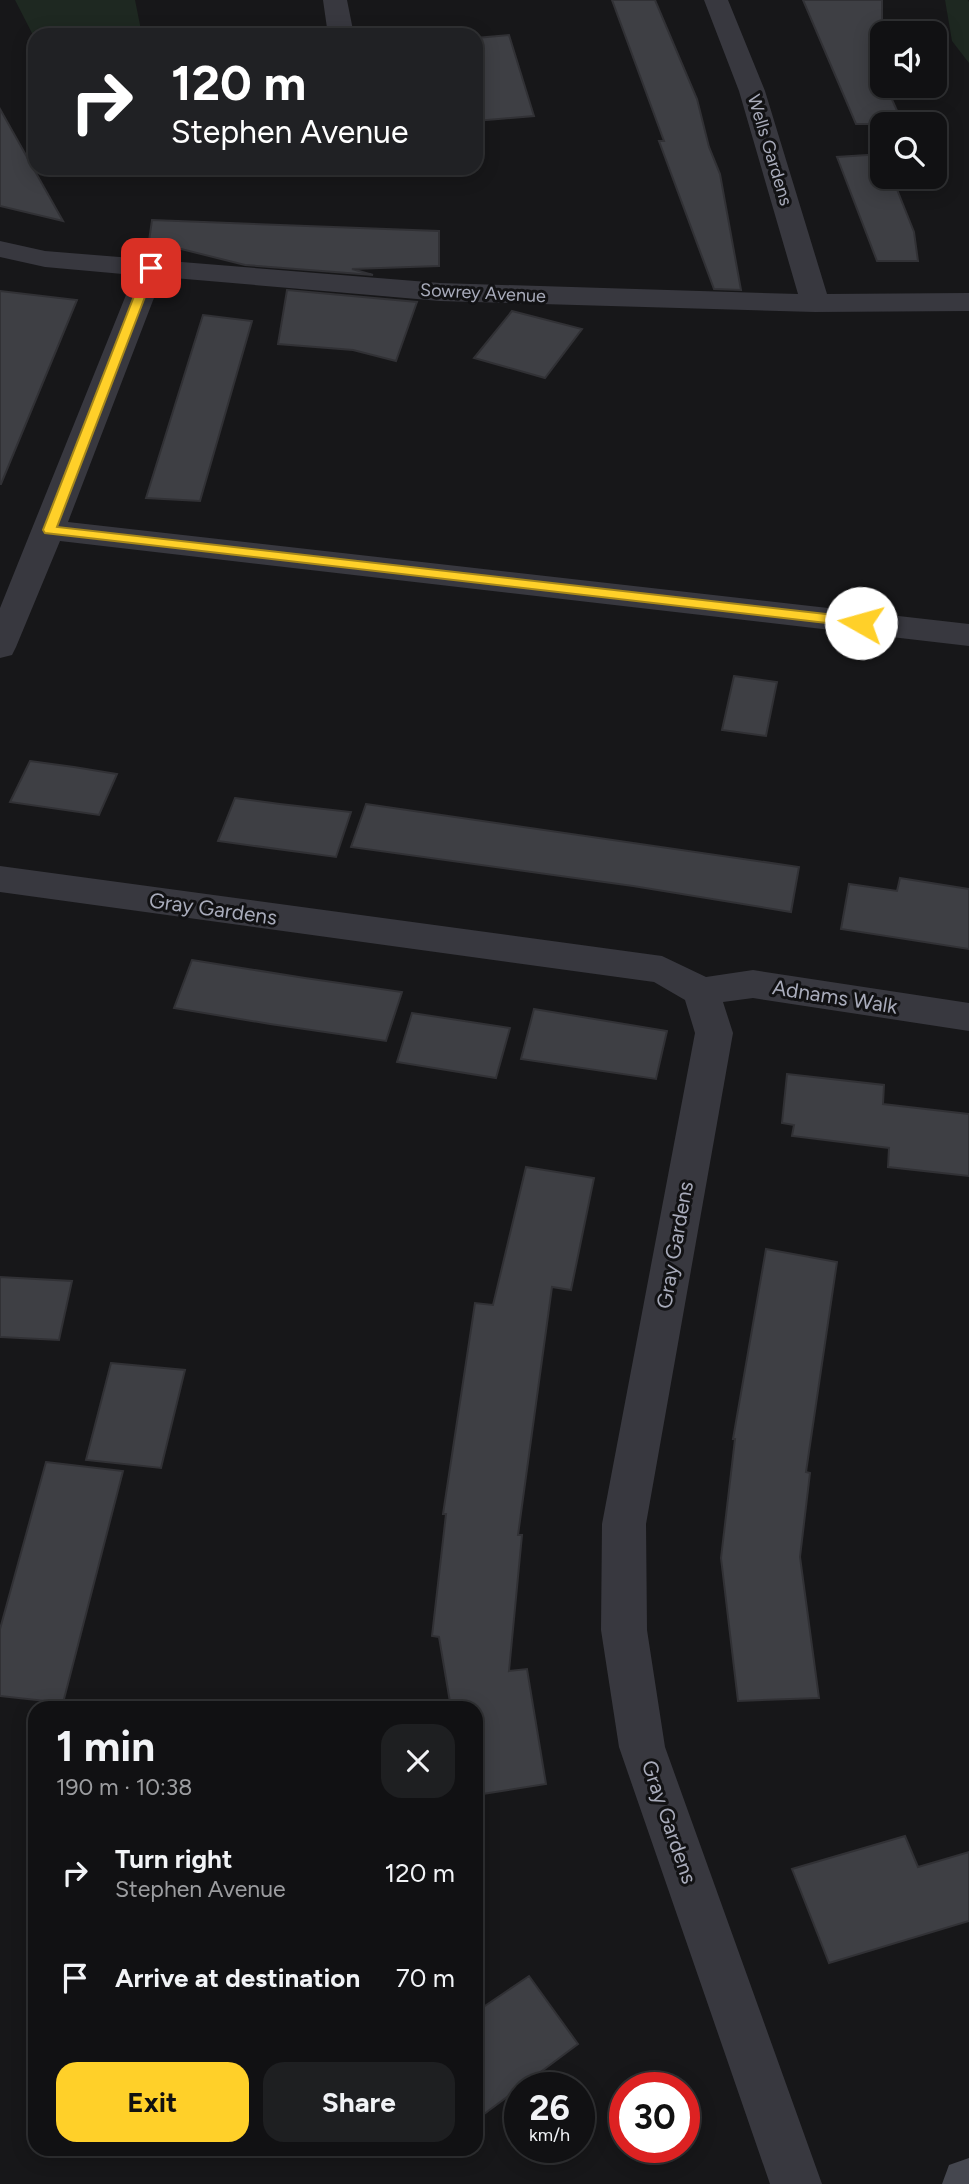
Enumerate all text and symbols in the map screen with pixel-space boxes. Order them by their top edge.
map controls [870,21,947,189]
button: sound [870,21,947,98]
text: 120 m [171,53,306,112]
icon: right [56,56,147,147]
street label: Wells Gardens [743,92,797,208]
button: search [870,112,947,189]
text: Stephen Avenue [171,113,408,151]
pin [121,238,181,298]
icon: arrive [132,249,170,287]
street label: Sowrey Avenue [420,279,547,307]
position arrow [824,586,898,660]
street label: Gray Gardens [148,887,279,930]
street label: Adnams Walk [771,974,900,1019]
street label: Gray Gardens [651,1179,698,1311]
text: 1 min [56,1721,155,1772]
button: close [381,1724,455,1798]
street label: Gray Gardens [637,1757,702,1887]
text: 190 m · 10:38 [56,1773,192,1801]
text: Turn right [115,1843,232,1875]
icon: right [56,1854,94,1892]
text: 120 m [385,1857,455,1889]
text: Stephen Avenue [115,1875,286,1903]
icon: arrive [56,1959,94,1997]
text: Arrive at destination [115,1962,360,1994]
text: 70 m [396,1962,455,1994]
button: Exit [56,2062,249,2142]
button: Share [263,2062,455,2142]
speed limit sign: 30 [609,2072,700,2163]
text: 26 [529,2087,570,2129]
text: km/h [529,2124,570,2146]

